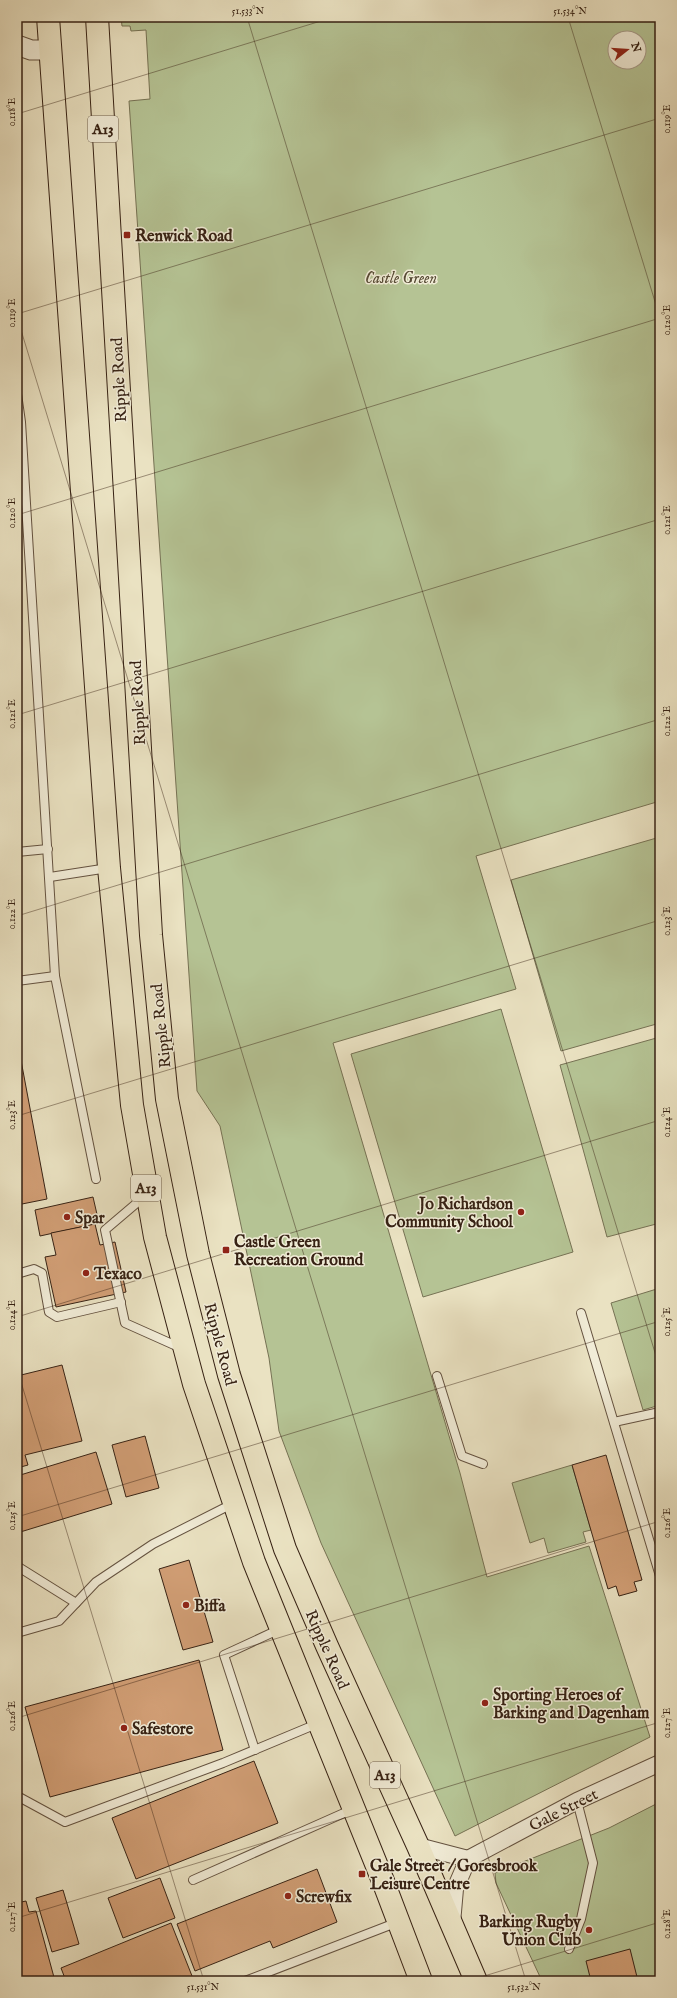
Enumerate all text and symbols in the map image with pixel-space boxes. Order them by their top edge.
text: 51.533°N [232,5,265,18]
text: 51.534°N [553,5,587,18]
north arrow [607,30,647,70]
text: N [627,40,644,54]
text: 0.118°E [6,98,19,126]
text: 0.119°E [661,104,674,133]
road number: A13 [88,116,118,142]
place label: Renwick Road [135,227,233,247]
marker: Renwick Road [122,230,132,240]
park label: Castle Green [365,269,437,289]
text: 0.119°E [6,298,19,327]
text: 0.120°E [661,305,674,335]
street label: Ripple Road [108,337,132,423]
text: 0.120°E [6,498,19,528]
text: 0.121°E [661,505,674,535]
street label: Ripple Road [127,660,151,746]
text: 0.121°E [6,699,19,729]
text: 0.122°E [661,706,674,736]
text: 0.122°E [6,899,19,929]
text: 0.123°E [661,906,674,936]
street label: Ripple Road [148,982,176,1069]
text: 0.123°E [6,1100,19,1130]
text: 0.124°E [661,1107,674,1137]
road number: A13 [131,1175,161,1201]
place label: Jo Richardson Community School [385,1195,514,1233]
marker: Jo Richardson Community School [516,1207,526,1217]
place label: Spar [75,1209,105,1229]
marker: Spar [62,1212,72,1222]
place label: Castle Green Recreation Ground [234,1233,364,1271]
marker: Castle Green Recreation Ground [221,1245,231,1255]
place label: Texaco [93,1265,142,1285]
marker: Texaco [81,1268,91,1278]
text: 0.124°E [6,1300,19,1330]
street label: Ripple Road [198,1301,240,1389]
text: 0.125°E [661,1307,674,1337]
text: 0.125°E [6,1501,19,1531]
text: 0.126°E [661,1508,674,1538]
place label: Biffa [194,1597,226,1617]
marker: Biffa [181,1600,191,1610]
street label: Ripple Road [300,1607,353,1693]
place label: Sporting Heroes of Barking and Dagenham [493,1686,650,1724]
marker: Sporting Heroes of Barking and Dagenham [480,1698,490,1708]
text: 0.126°E [6,1701,19,1731]
text: 0.127°E [661,1708,674,1738]
place label: Safestore [132,1720,194,1740]
marker: Safestore [119,1723,129,1733]
road number: A13 [370,1762,400,1788]
street label: Gale Street [526,1785,602,1837]
place label: Gale Street / Goresbrook Leisure Centre [370,1857,538,1895]
marker: Gale Street / Goresbrook Leisure Centre [357,1869,367,1879]
place label: Screwfix [296,1888,352,1908]
marker: Screwfix [283,1891,293,1901]
text: 0.127°E [6,1902,19,1932]
text: 0.128°E [661,1909,674,1939]
place label: Barking Rugby Union Club [479,1913,582,1951]
marker: Barking Rugby Union Club [584,1925,594,1935]
text: 51.531°N [187,1981,220,1994]
text: 51.532°N [507,1981,541,1994]

